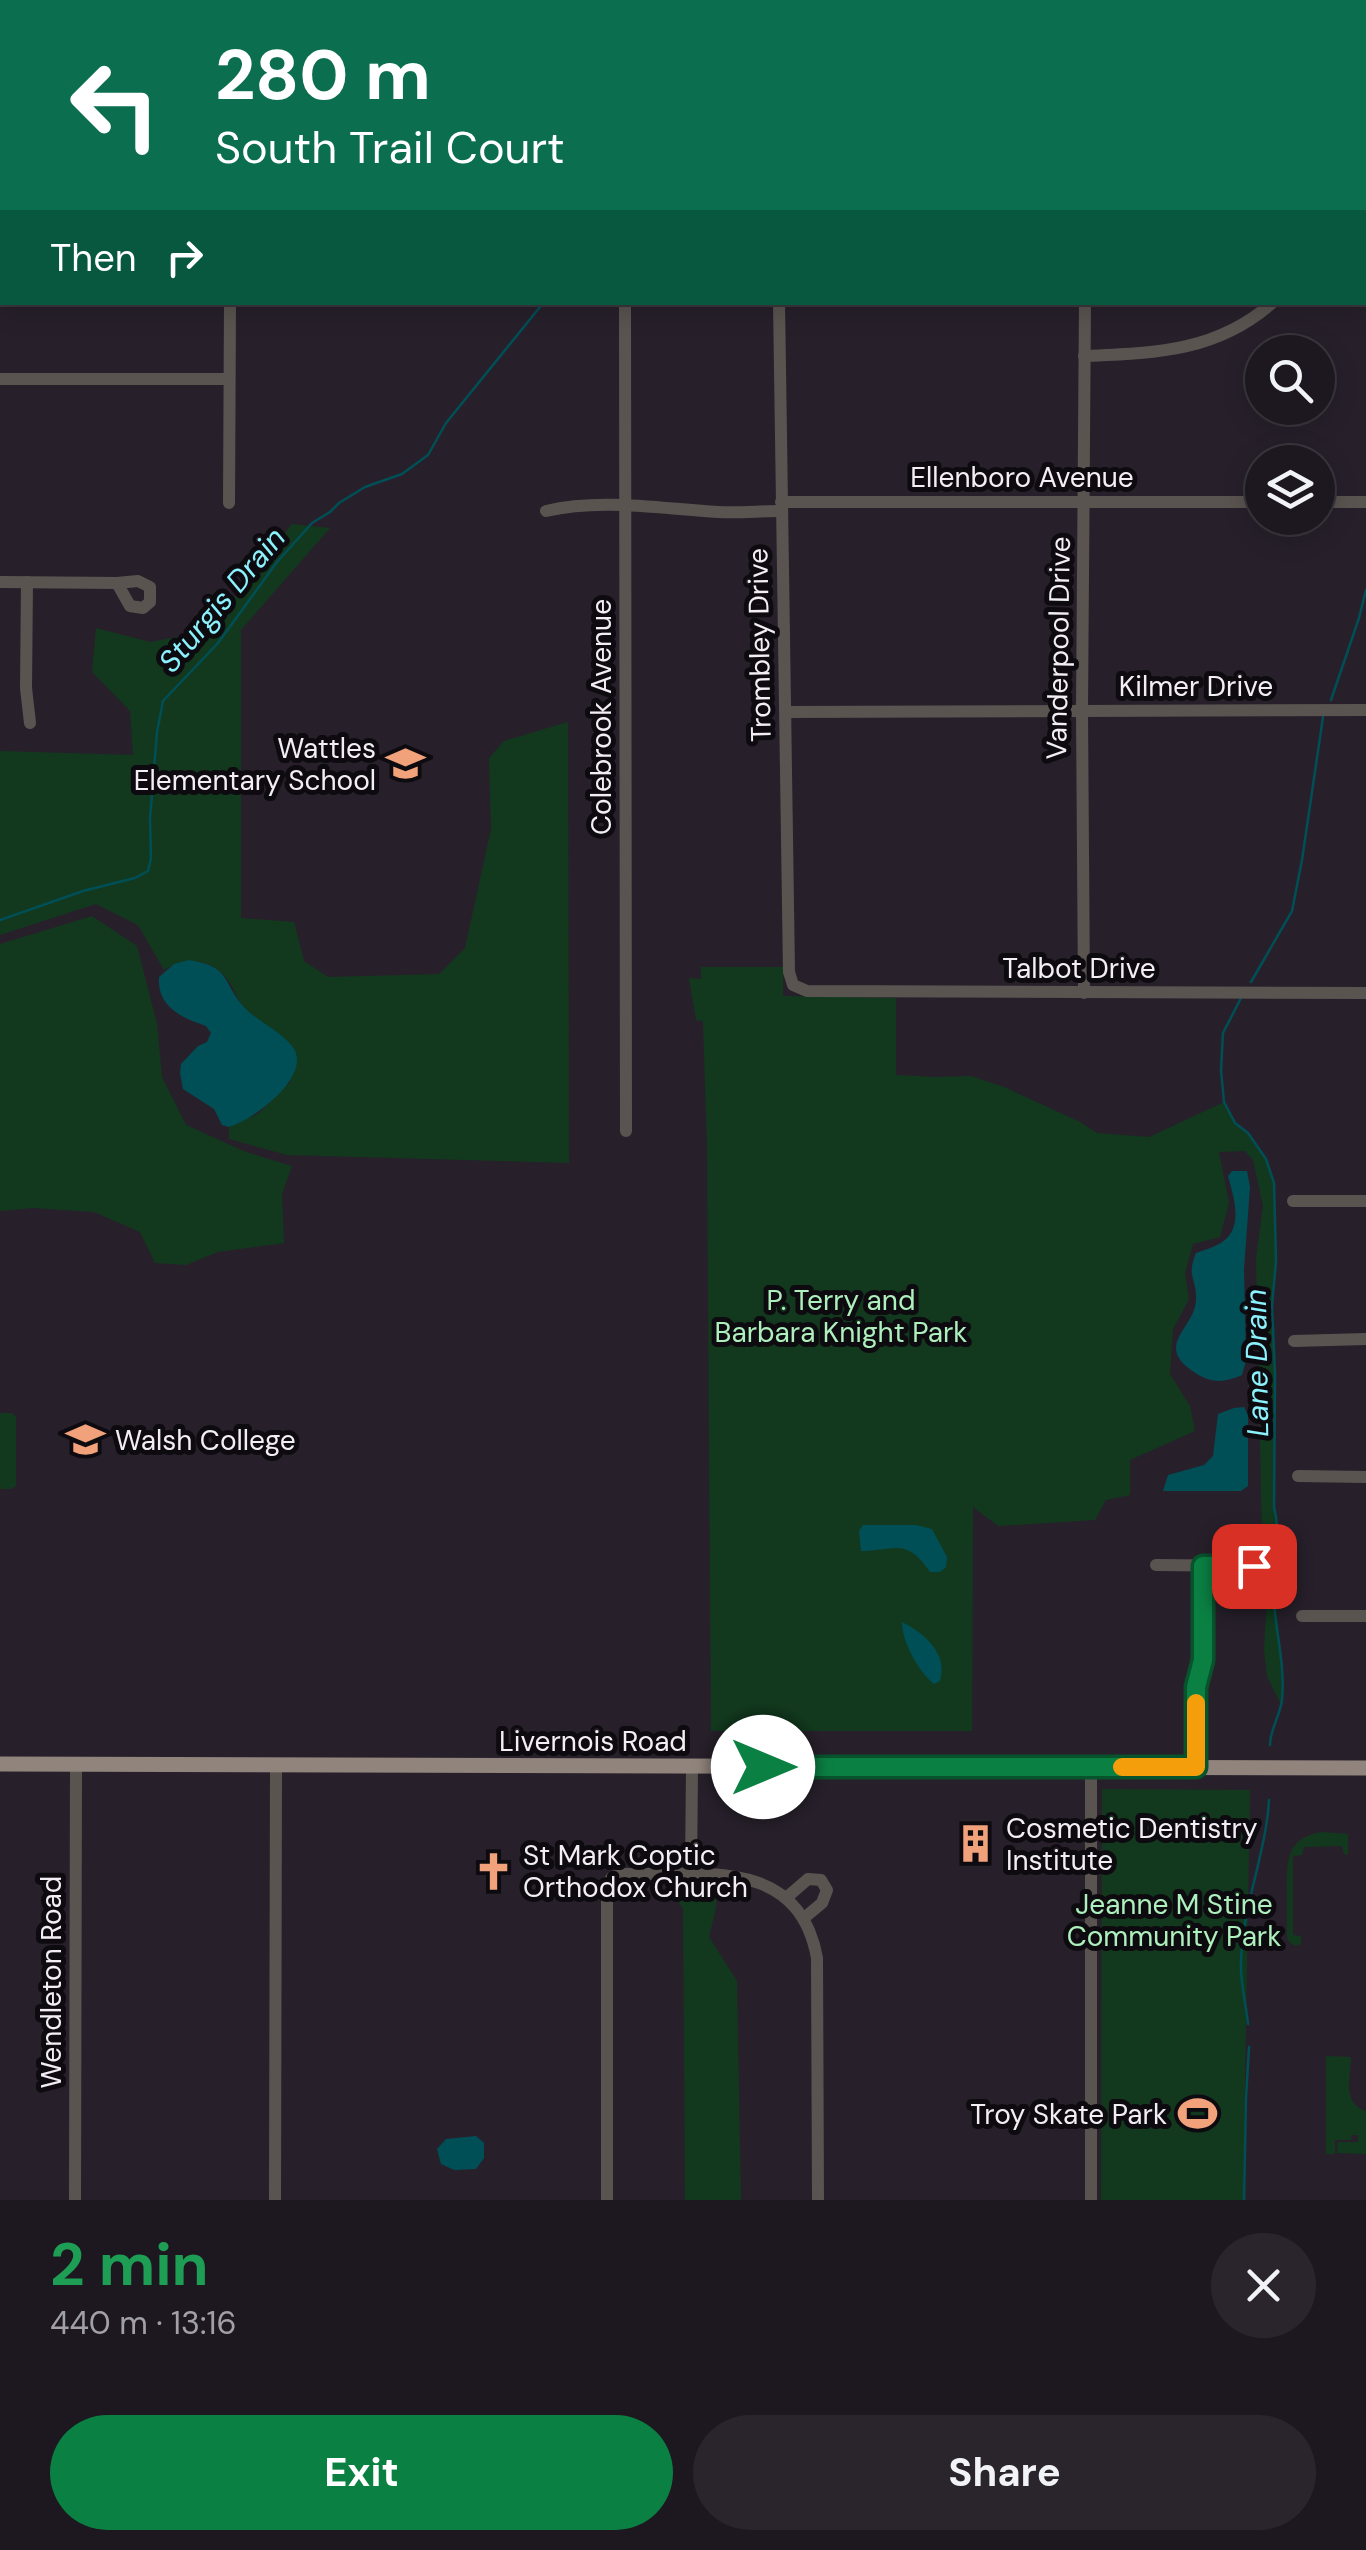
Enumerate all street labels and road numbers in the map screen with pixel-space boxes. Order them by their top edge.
street label: Ellenboro Avenue [910,459,1134,496]
street label: Vanderpool Drive [1038,536,1079,760]
street label: Trombley Drive [739,548,780,742]
street label: Colebrook Avenue [583,599,620,835]
street label: Kilmer Drive [1119,668,1273,705]
street label: Talbot Drive [1002,950,1156,987]
street label: Livernois Road [499,1723,687,1760]
street label: Wendleton Road [33,1876,70,2088]

